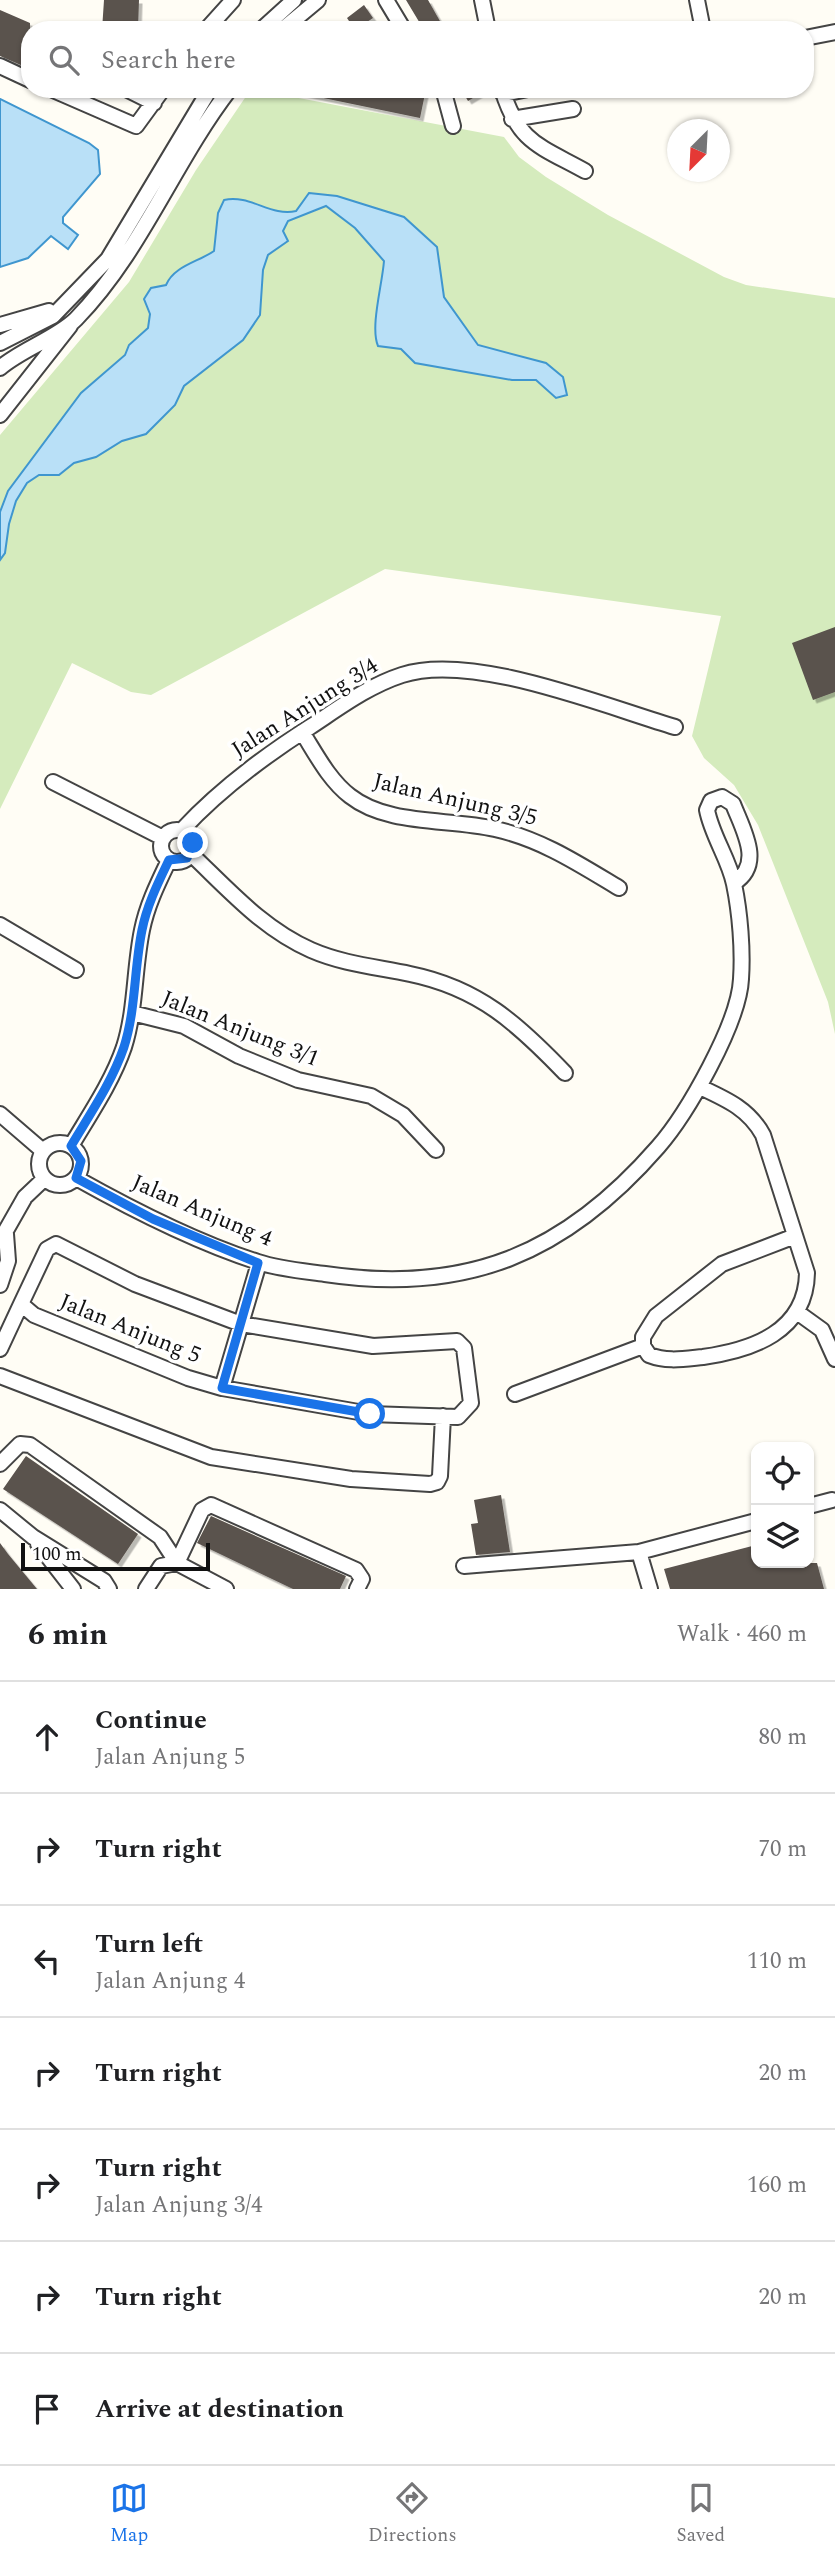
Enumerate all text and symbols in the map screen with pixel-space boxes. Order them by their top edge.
search box [21,21,814,98]
text: Search here [101,40,236,80]
icon: search [45,41,83,79]
north arrow [667,119,730,182]
street label: Jalan Anjung 3/4 [225,649,386,767]
street label: Jalan Anjung 3/5 [369,764,541,836]
route end [177,827,208,858]
street label: Jalan Anjung 3/1 [156,981,324,1077]
street label: Jalan Anjung 4 [126,1166,278,1257]
street label: Jalan Anjung 5 [54,1285,206,1373]
route start [354,1398,385,1429]
map controls [751,1442,814,1568]
button: locate [751,1442,814,1505]
button: layers [751,1505,814,1568]
scale bar [21,1540,210,1572]
text: 100 m [32,1540,82,1569]
text: 6 min [28,1612,108,1658]
text: Walk · 460 m [677,1617,807,1652]
text: Continue [95,1700,207,1740]
icon: ahead [28,1718,66,1756]
text: 80 m [758,1720,807,1755]
text: Jalan Anjung 5 [95,1740,245,1775]
text: Turn right [95,1829,222,1869]
icon: right [28,1830,66,1868]
text: 70 m [758,1832,807,1867]
text: Turn left [95,1924,203,1964]
icon: left [28,1942,66,1980]
text: 110 m [747,1944,807,1979]
text: Jalan Anjung 4 [95,1964,245,1999]
text: Turn right [95,2053,222,2093]
icon: right [28,2054,66,2092]
text: 20 m [758,2056,807,2091]
text: Turn right [95,2148,222,2188]
icon: right [28,2166,66,2204]
text: 160 m [747,2168,807,2203]
text: Jalan Anjung 3/4 [95,2188,263,2223]
text: Turn right [95,2277,222,2317]
icon: right [28,2278,66,2316]
text: 20 m [758,2280,807,2315]
text: Arrive at destination [95,2389,344,2429]
icon: arrive [28,2390,66,2428]
tab: Map [110,2479,148,2550]
tab: Directions [368,2479,457,2550]
tab: Saved [676,2479,725,2550]

